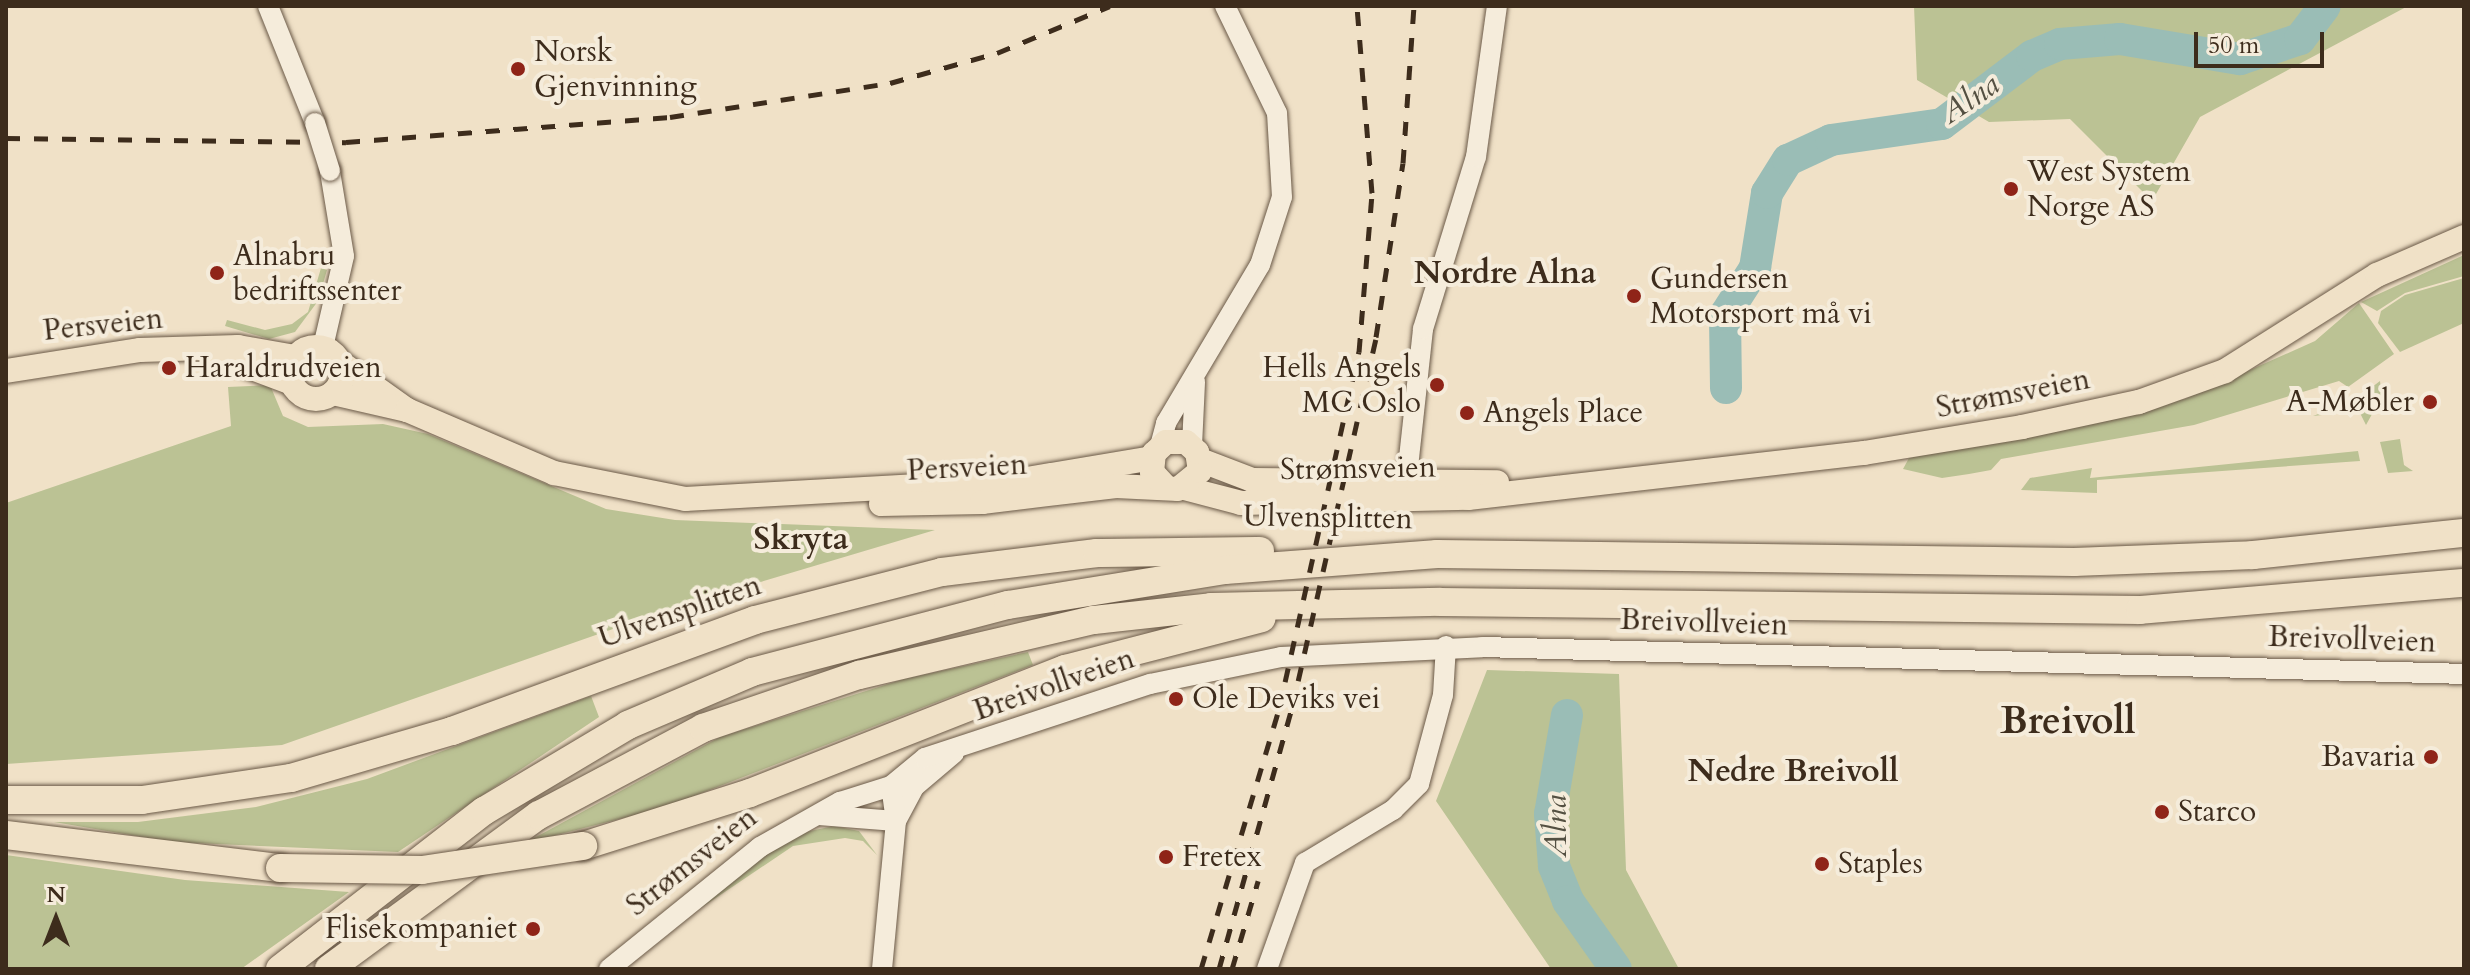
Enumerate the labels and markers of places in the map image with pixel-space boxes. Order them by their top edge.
place label: Norsk Gjenvinning [534,34,697,104]
marker: Norsk Gjenvinning [509,60,527,78]
place label: West System Norge AS [2027,154,2191,224]
marker: West System Norge AS [2002,180,2020,198]
place label: Alnabru bedriftssenter [233,238,401,308]
place label: Gundersen Motorsport må vi [1650,261,1872,332]
marker: Alnabru bedriftssenter [208,264,226,282]
marker: Gundersen Motorsport må vi [1625,287,1643,305]
place label: Haraldrudveien [185,350,382,386]
place label: Hells Angels MC Oslo [1262,350,1421,420]
marker: Haraldrudveien [160,359,178,377]
marker: Hells Angels MC Oslo [1428,376,1446,394]
place label: A-Møbler [2286,384,2414,420]
marker: A-Møbler [2421,393,2439,411]
place label: Angels Place [1483,395,1643,431]
marker: Angels Place [1458,404,1476,422]
place label: Ole Deviks vei [1192,681,1380,717]
marker: Ole Deviks vei [1167,690,1185,708]
place label: Bavaria [2321,739,2415,775]
marker: Bavaria [2422,748,2440,766]
place label: Starco [2178,794,2256,830]
marker: Starco [2153,803,2171,821]
place label: Fretex [1182,839,1262,875]
place label: Staples [1838,846,1923,882]
marker: Fretex [1157,848,1175,866]
marker: Staples [1813,855,1831,873]
place label: Flisekompaniet [325,911,517,947]
marker: Flisekompaniet [524,920,542,938]

